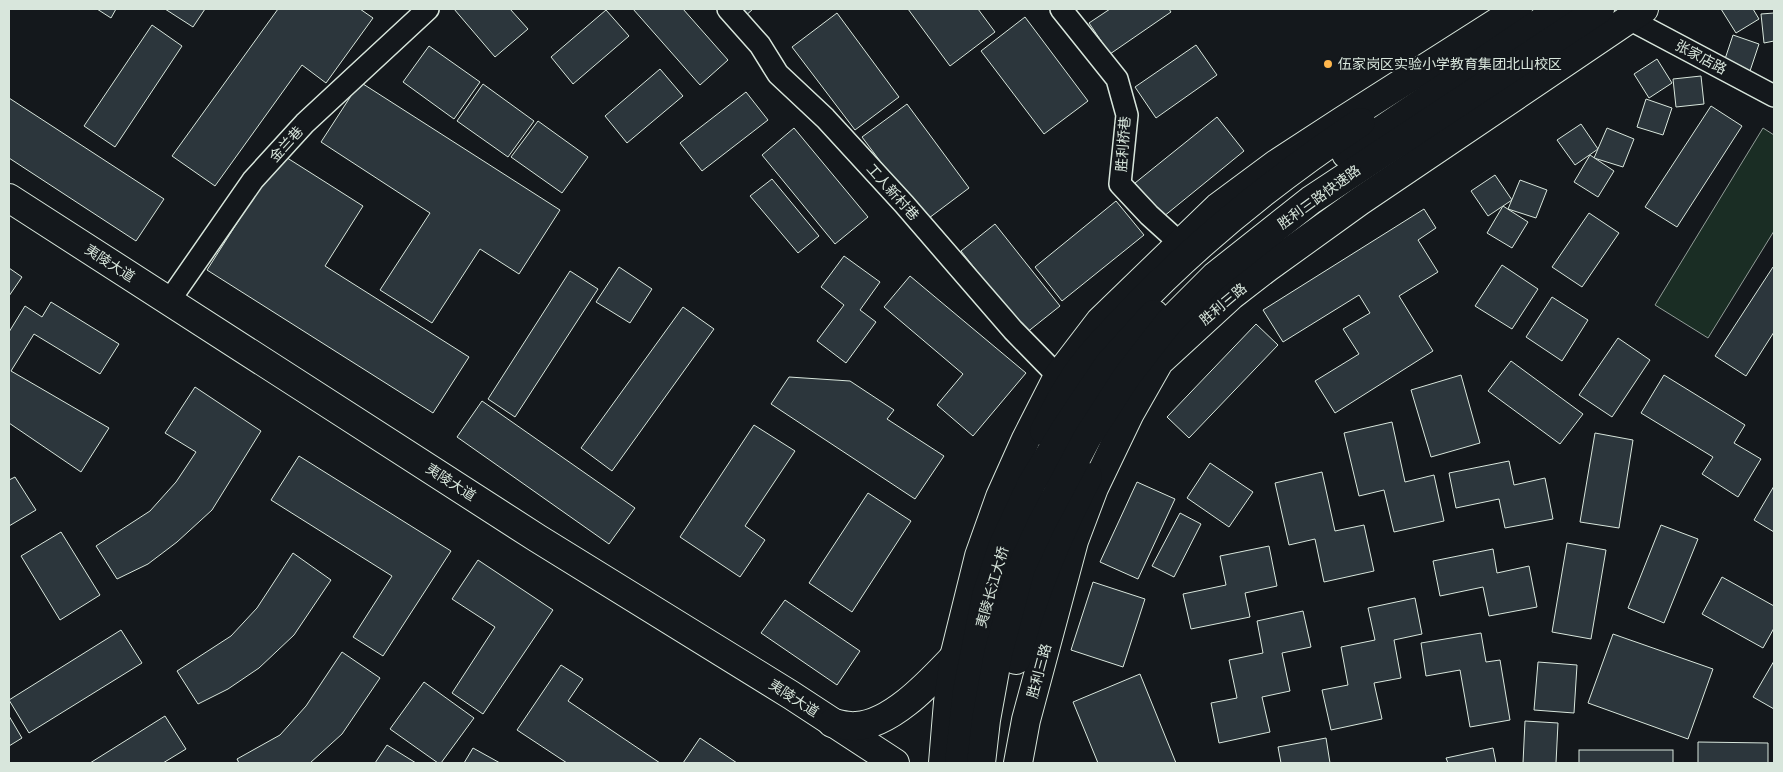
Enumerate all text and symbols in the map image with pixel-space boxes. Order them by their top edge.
street label: 张家店路 [1673,37,1729,77]
place label: 伍家岗区实验小学教育集团北山校区 [1338,56,1562,72]
marker: 伍家岗区实验小学教育集团北山校区 [1322,58,1334,70]
street label: 胜利桥巷 [1113,116,1133,172]
street label: 金兰巷 [266,123,306,165]
street label: 工人新村巷 [864,161,922,223]
street label: 胜利三路快速路 [1275,162,1363,232]
street label: 夷陵大道 [82,241,138,285]
street label: 胜利三路 [1196,280,1250,328]
street label: 夷陵大道 [423,460,479,504]
street label: 夷陵长江大桥 [973,544,1011,630]
street label: 胜利三路 [1024,642,1054,700]
street label: 夷陵大道 [766,676,822,720]

